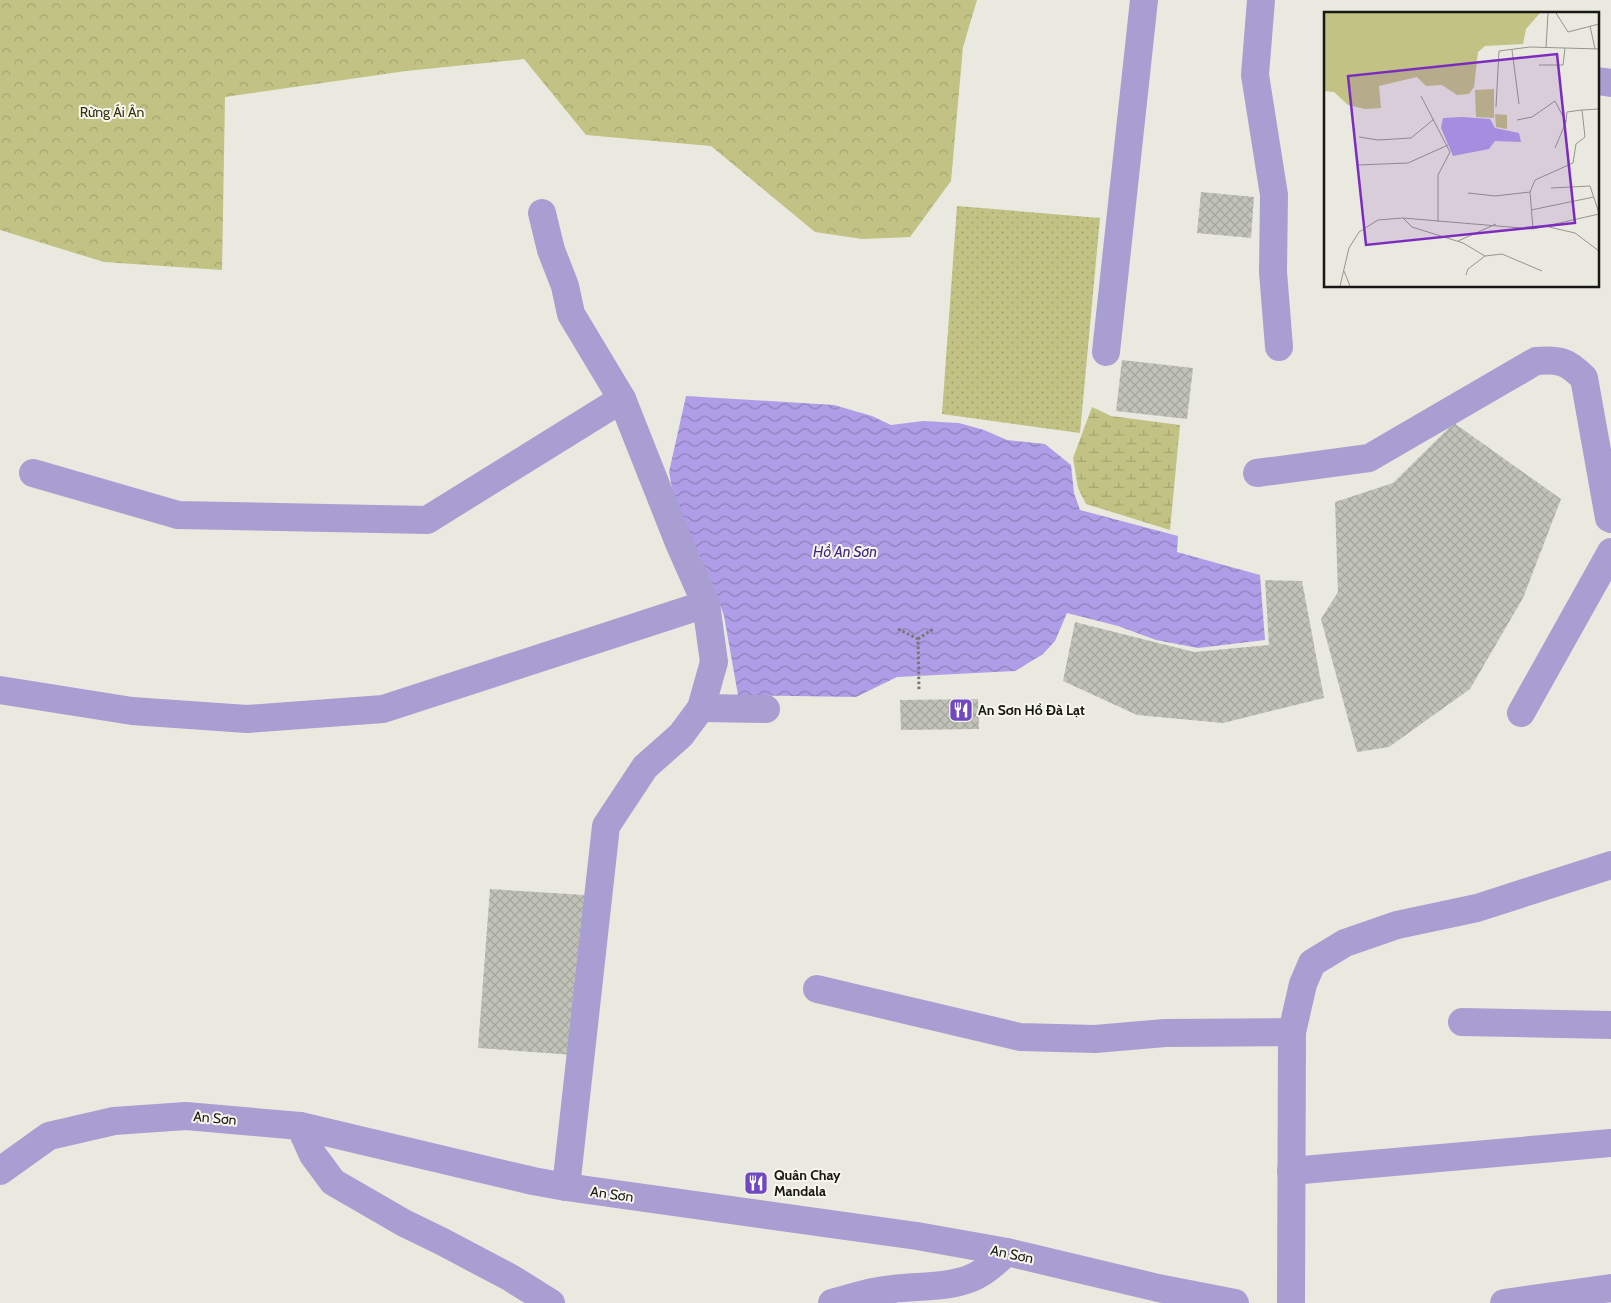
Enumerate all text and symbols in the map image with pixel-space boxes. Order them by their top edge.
inset map [1324,12,1598,288]
park label: Rừng Ái Ân [80,103,145,121]
water label: Hồ An Sơn [813,543,877,561]
restaurant icon: An Sơn Hồ Đà Lạt [948,697,974,723]
place label: An Sơn Hồ Đà Lạt [978,701,1085,719]
street label: An Sơn [193,1107,238,1129]
place label: Quân Chay Mandala [774,1166,841,1200]
restaurant icon: Quân Chay Mandala [743,1170,769,1196]
street label: An Sơn [589,1182,635,1206]
street label: An Sơn [989,1241,1035,1267]

